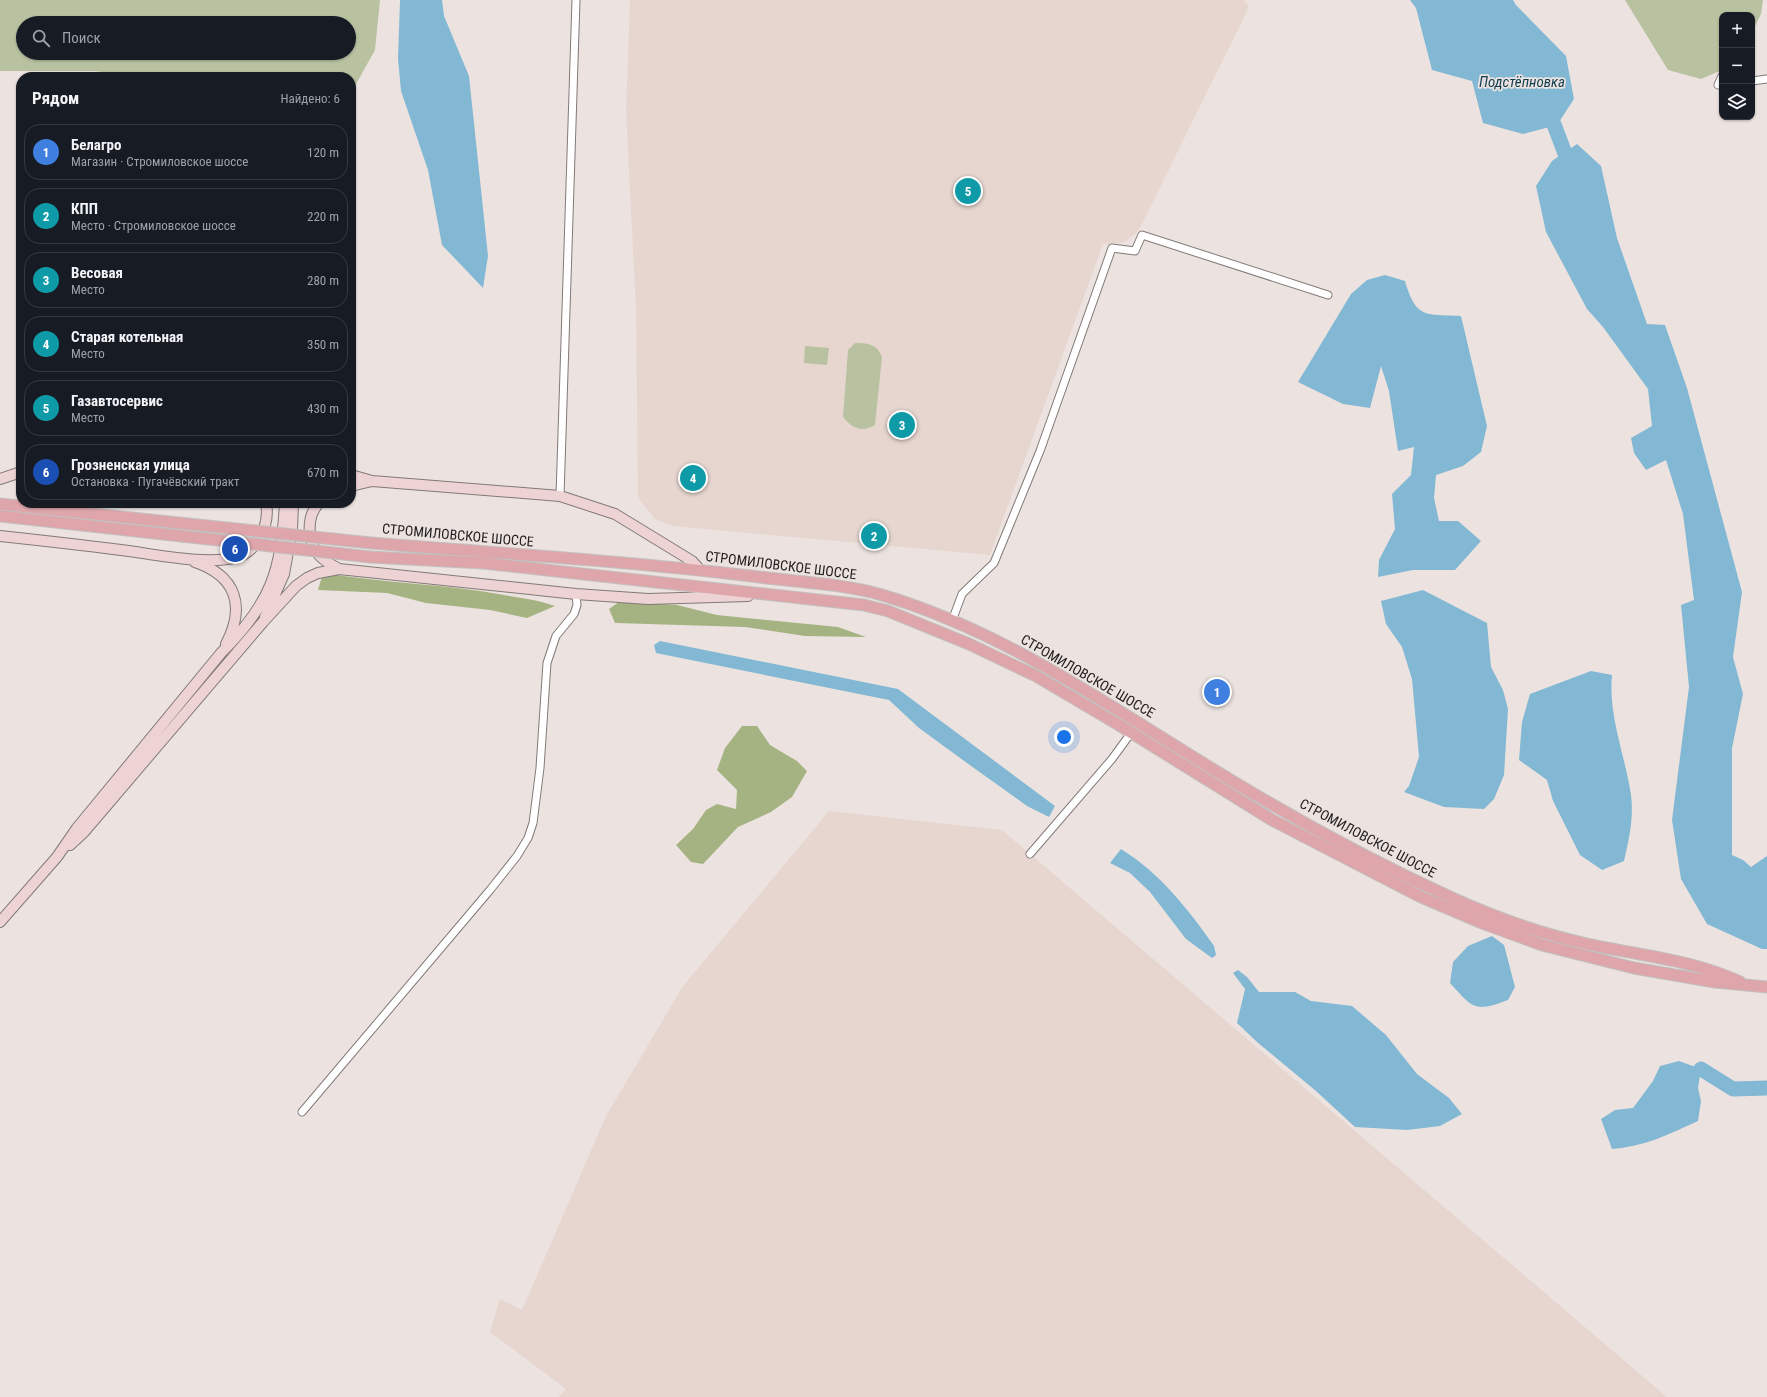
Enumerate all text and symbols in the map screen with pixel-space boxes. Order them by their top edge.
map controls [1719,12,1755,120]
button: + [1719,12,1755,48]
search box [16,16,356,60]
icon: search [30,27,52,49]
text: Поиск [62,29,101,47]
button: − [1719,48,1755,84]
water label: Подстёпновка [1479,73,1565,91]
button: layers [1719,84,1755,120]
text: Рядом [32,88,79,108]
text: Найдено: 6 [280,91,340,106]
text: Белагро [71,136,121,154]
text: 1 [43,145,49,160]
text: 120 m [307,145,339,160]
text: Магазин · Стромиловское шоссе [71,154,248,169]
pin: 5 [955,176,981,206]
text: КПП [71,200,98,218]
text: 2 [43,209,49,224]
text: 220 m [307,209,339,224]
text: Место · Стромиловское шоссе [71,218,236,233]
text: Весовая [71,264,123,282]
text: 3 [43,273,49,288]
text: 280 m [307,273,339,288]
text: Место [71,282,105,297]
text: Старая котельная [71,328,183,346]
text: 4 [43,337,49,352]
text: 350 m [307,337,339,352]
text: Место [71,346,105,361]
text: Газавтосервис [71,392,163,410]
text: 5 [43,401,49,416]
text: 430 m [307,401,339,416]
text: Место [71,410,105,425]
pin: 3 [889,410,915,440]
text: Грозненская улица [71,456,190,474]
pin: 4 [680,463,706,493]
text: 6 [43,465,49,480]
text: 670 m [307,465,339,480]
text: Остановка · Пугачёвский тракт [71,474,240,489]
street label: СТРОМИЛОВСКОЕ ШОССЕ [382,520,534,550]
pin: 2 [861,521,887,551]
pin: 6 [222,534,248,564]
street label: СТРОМИЛОВСКОЕ ШОССЕ [705,548,857,582]
street label: СТРОМИЛОВСКОЕ ШОССЕ [1018,631,1158,721]
pin: 1 [1204,677,1230,707]
your location [1054,727,1074,747]
street label: СТРОМИЛОВСКОЕ ШОССЕ [1297,795,1439,881]

